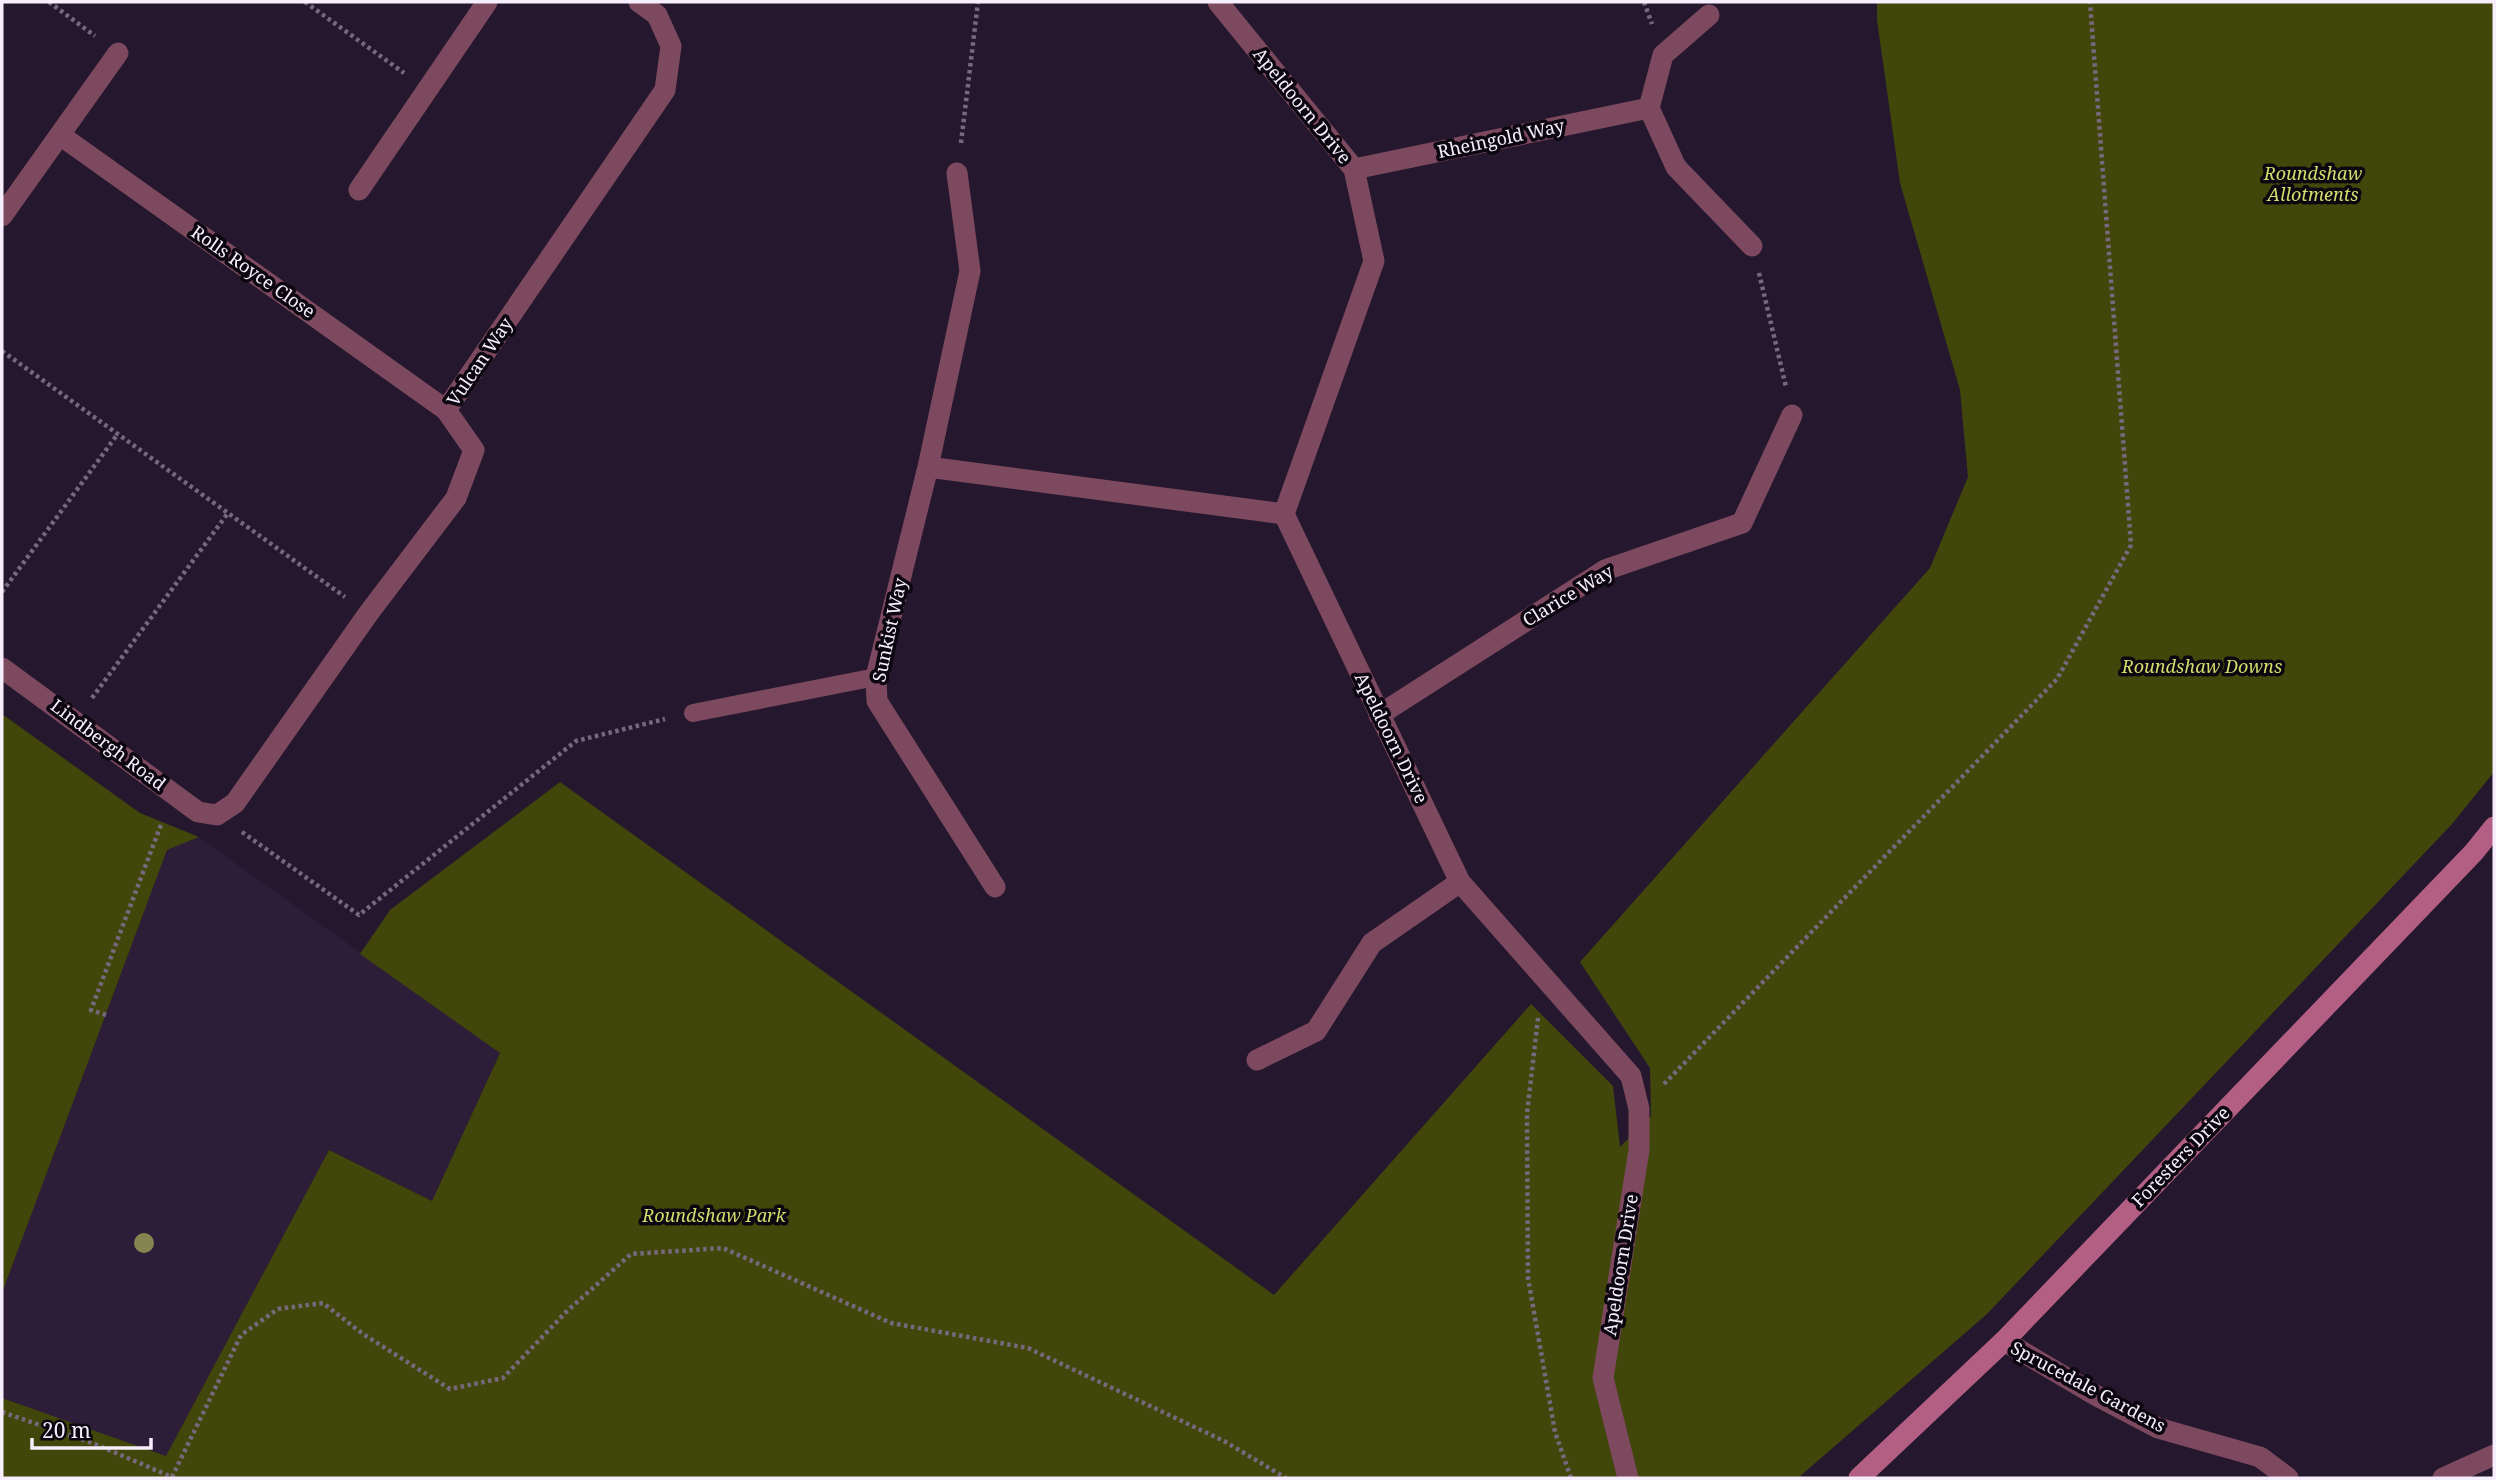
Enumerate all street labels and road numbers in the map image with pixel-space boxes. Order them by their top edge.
street label: Apeldoorn Drive [1248,42,1357,168]
street label: Rheingold Way [1435,113,1567,163]
street label: Rolls Royce Close [187,219,320,323]
street label: Vulcan Way [441,312,518,410]
street label: Clarice Way [1518,558,1618,632]
street label: Sunkist Way [866,575,912,684]
street label: Apeldoorn Drive [1350,668,1434,807]
street label: Lindbergh Road [46,693,171,795]
street label: Foresters Drive [2126,1101,2234,1212]
street label: Apeldoorn Drive [1597,1192,1643,1337]
street label: Sprucedale Gardens [2007,1335,2170,1437]

